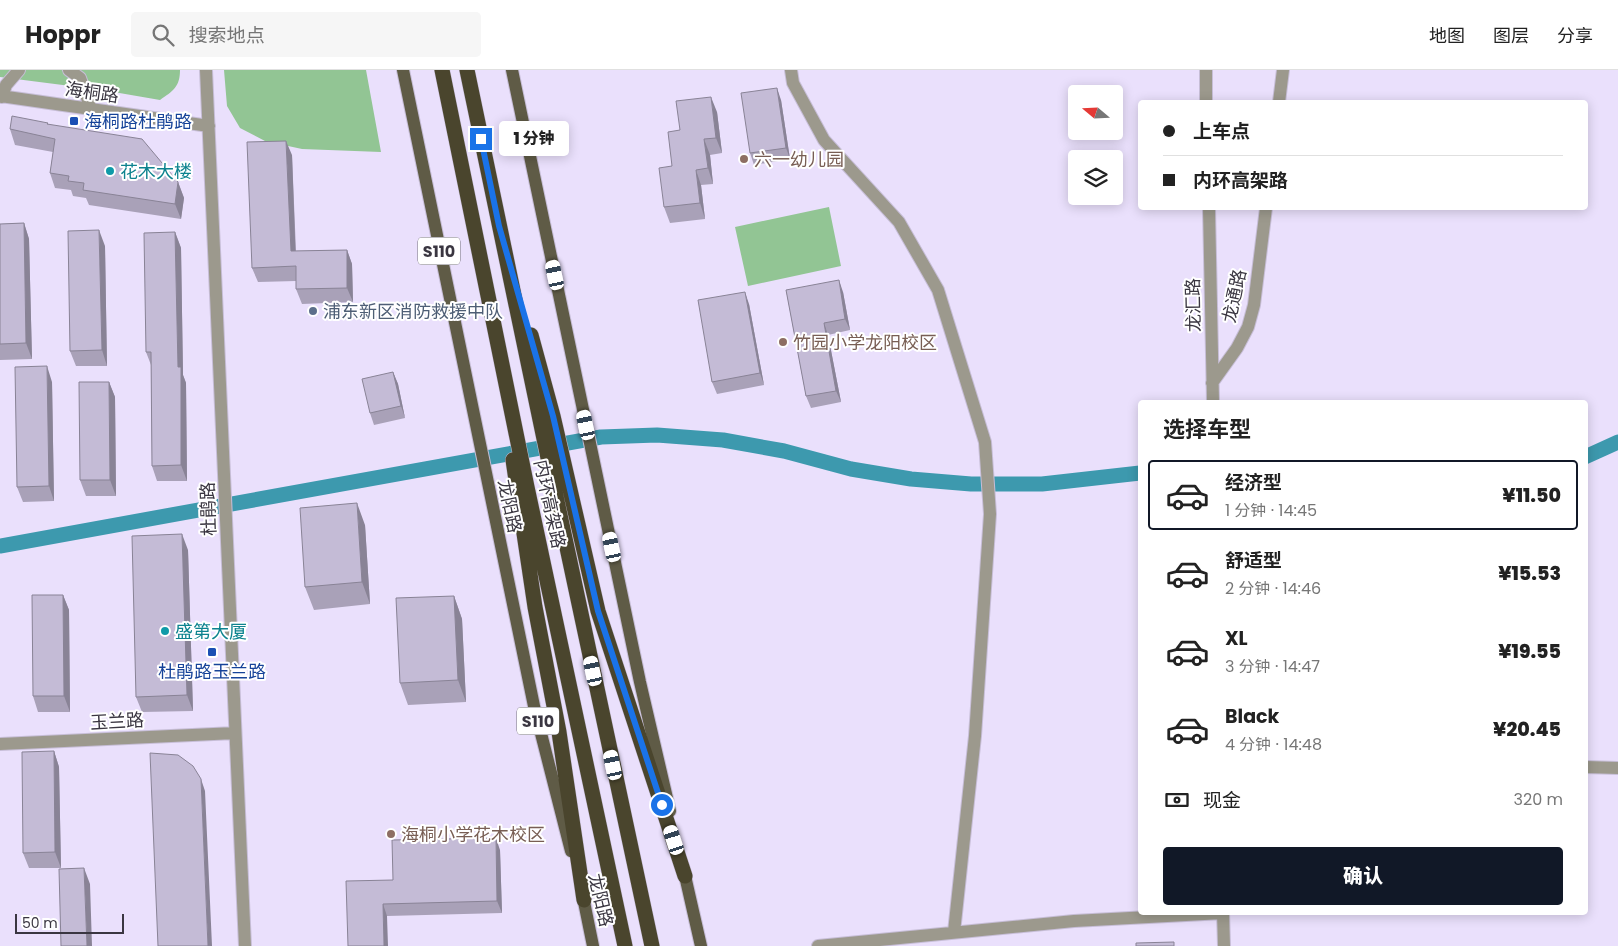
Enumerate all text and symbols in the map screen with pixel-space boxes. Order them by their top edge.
search box [131,12,481,57]
text: Hoppr [25,18,101,51]
icon: search [149,21,177,49]
text: 搜索地点 [189,22,265,49]
text: 地图 [1429,23,1465,48]
text: 图层 [1493,23,1529,48]
text: 分享 [1557,23,1593,48]
street label: 海桐路 [64,76,120,108]
north arrow [1068,85,1122,140]
map controls [1068,85,1123,205]
place label: 海桐路杜鹃路 [84,109,192,134]
marker: 海桐路杜鹃路 [68,115,80,127]
text: 上车点 [1193,118,1250,145]
callout: 1 分钟 [498,122,568,156]
text: 1 分钟 [513,127,555,150]
route end [470,128,492,150]
place label: 六一幼儿园 [754,147,844,172]
button: layers [1068,150,1123,205]
marker: 六一幼儿园 [738,153,750,165]
place label: 花木大楼 [120,159,192,184]
marker: 花木大楼 [104,165,116,177]
text: 内环高架路 [1193,167,1288,194]
road number: S110 [418,238,460,265]
car [544,259,565,291]
street label: 龙通路 [1216,267,1252,325]
street label: 龙汇路 [1180,278,1206,332]
place label: 浦东新区消防救援中队 [323,299,503,324]
marker: 浦东新区消防救援中队 [307,305,319,317]
place label: 竹园小学龙阳校区 [793,330,937,355]
marker: 竹园小学龙阳校区 [777,336,789,348]
car [575,409,596,441]
text: 选择车型 [1163,414,1251,445]
street label: 内环高架路 [528,457,572,551]
text: 经济型 [1225,469,1282,496]
icon: car [1165,473,1210,518]
street label: 龙阳路 [492,477,528,535]
street label: 杜鹃路 [195,482,221,536]
text: ¥11.50 [1502,482,1561,509]
text: 1 分钟 · 14:45 [1225,499,1317,522]
car [601,531,622,563]
text: 舒适型 [1225,547,1282,574]
icon: car [1165,551,1210,596]
text: ¥15.53 [1498,560,1561,587]
text: 2 分钟 · 14:46 [1225,577,1321,600]
place label: 盛第大厦 [175,619,247,644]
marker: 盛第大厦 [159,625,171,637]
text: XL [1225,625,1248,652]
icon: car [1165,629,1210,674]
text: ¥19.55 [1498,638,1561,665]
marker: 杜鹃路玉兰路 [206,646,218,658]
car [582,655,603,687]
text: 3 分钟 · 14:47 [1225,655,1320,678]
place label: 杜鹃路玉兰路 [158,659,266,684]
text: Black [1225,703,1279,730]
street label: 玉兰路 [89,707,145,735]
road number: S110 [517,707,559,734]
icon: car [1165,707,1210,752]
text: ¥20.45 [1493,716,1561,743]
text: 4 分钟 · 14:48 [1225,733,1322,756]
car [602,749,623,781]
icon: cash [1163,786,1191,814]
text: 现金 [1203,787,1241,814]
text: 320 m [1514,788,1563,811]
route start [651,794,673,816]
place label: 海桐小学花木校区 [401,822,545,847]
car [662,823,685,857]
marker: 海桐小学花木校区 [385,828,397,840]
button: 确认 [1163,847,1563,905]
street label: 龙阳路 [583,871,619,929]
scale bar [15,911,124,934]
text: 50 m [22,913,58,933]

